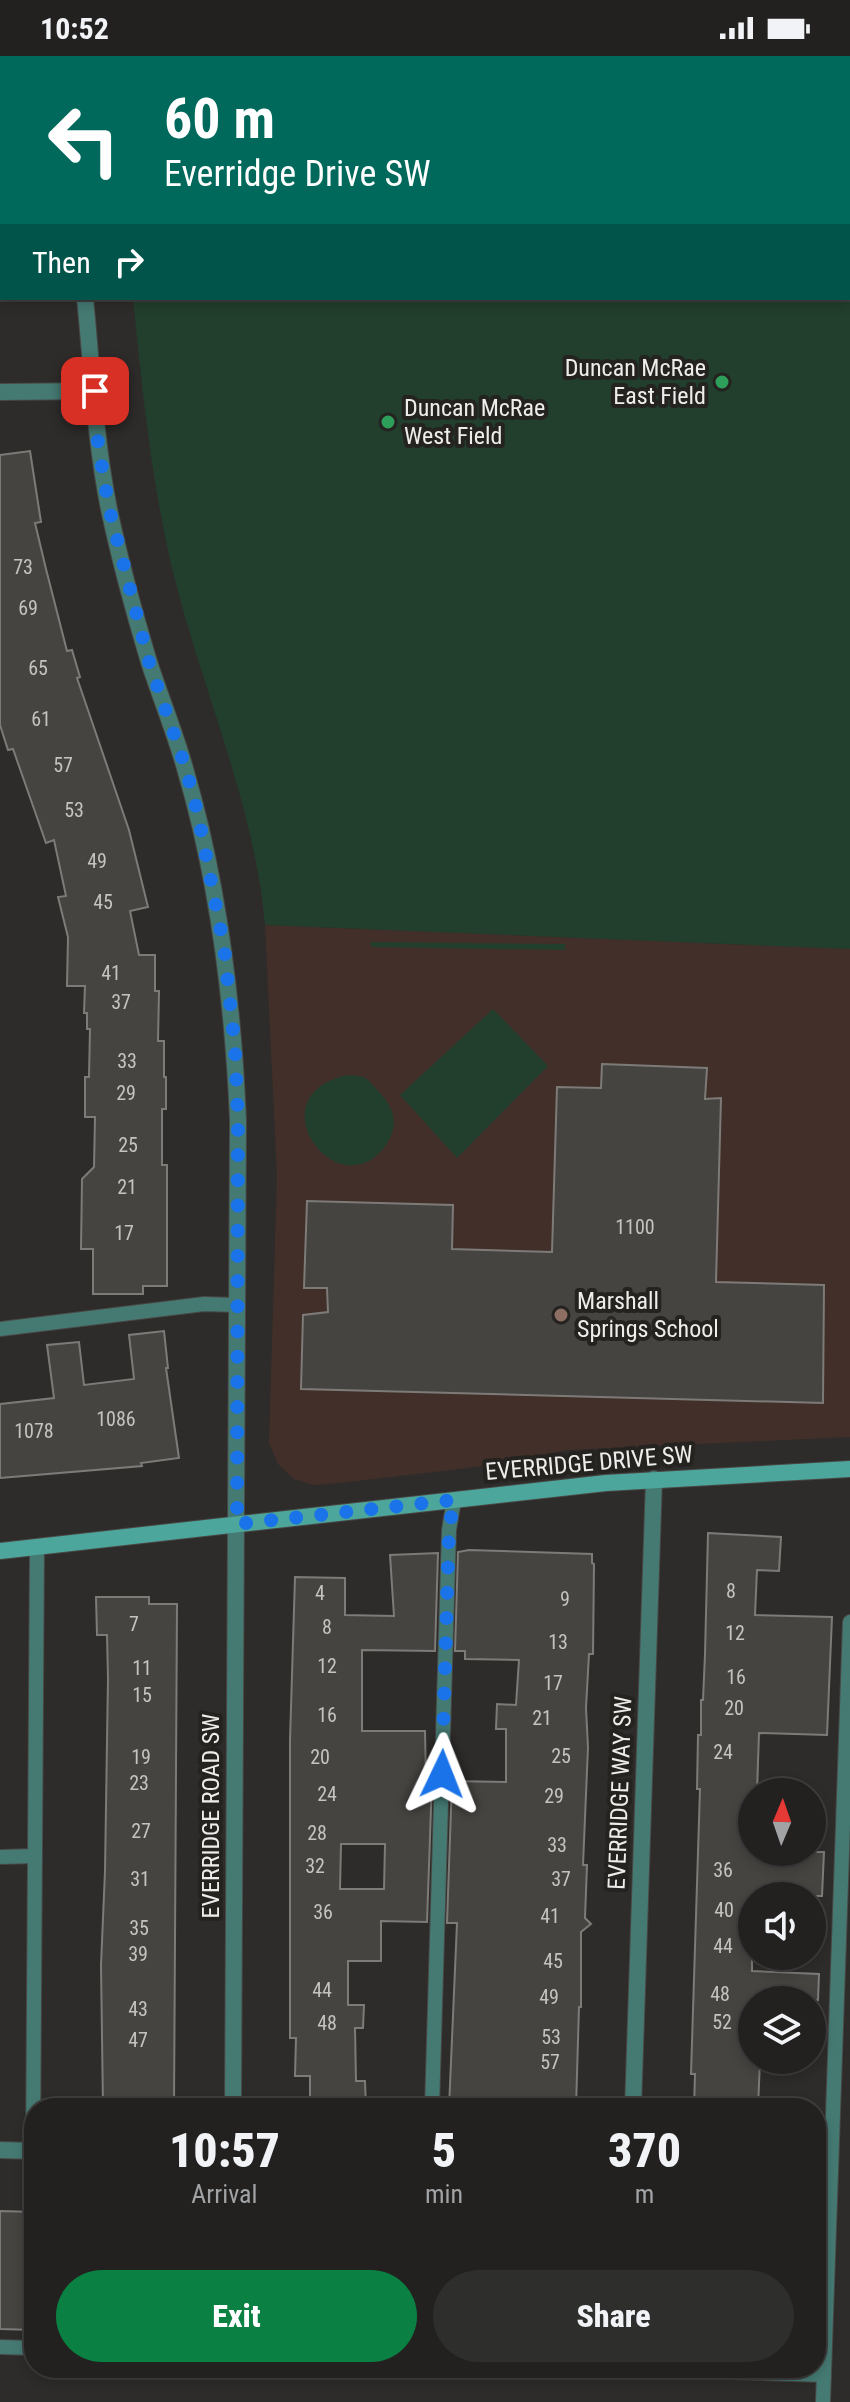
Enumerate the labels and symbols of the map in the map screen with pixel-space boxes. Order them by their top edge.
place label: Duncan McRae East Field [565,354,706,410]
pin [61,357,129,425]
marker: Duncan McRae East Field [713,373,731,391]
place label: Duncan McRae West Field [404,394,545,450]
marker: Duncan McRae West Field [379,413,397,431]
house number: 73 [13,555,33,579]
house number: 69 [18,596,38,620]
house number: 65 [28,656,48,680]
house number: 61 [31,707,51,731]
house number: 57 [53,753,73,777]
house number: 53 [64,798,84,822]
house number: 49 [87,849,107,873]
house number: 45 [93,890,113,914]
house number: 41 [101,961,121,985]
house number: 37 [111,990,131,1014]
house number: 33 [117,1049,137,1073]
house number: 29 [116,1081,136,1105]
house number: 25 [118,1133,138,1157]
house number: 21 [117,1175,137,1199]
house number: 1100 [615,1215,655,1239]
house number: 17 [114,1221,134,1245]
place label: Marshall Springs School [577,1287,719,1343]
marker: Marshall Springs School [552,1306,570,1324]
house number: 1086 [96,1407,136,1431]
house number: 1078 [14,1419,54,1443]
street label: EVERRIDGE DRIVE SW [484,1440,694,1486]
house number: 8 [726,1579,736,1603]
house number: 4 [315,1581,325,1605]
house number: 9 [560,1587,570,1611]
house number: 7 [129,1612,139,1636]
house number: 8 [322,1615,332,1639]
house number: 12 [725,1621,745,1645]
house number: 13 [548,1630,568,1654]
house number: 12 [317,1654,337,1678]
house number: 11 [132,1656,152,1680]
house number: 16 [726,1665,746,1689]
house number: 17 [543,1671,563,1695]
house number: 15 [132,1683,152,1707]
street label: EVERRIDGE WAY SW [603,1696,637,1890]
house number: 20 [724,1696,744,1720]
house number: 16 [317,1703,337,1727]
house number: 21 [532,1706,552,1730]
street label: EVERRIDGE ROAD SW [197,1714,225,1918]
position arrow [400,1732,484,1816]
house number: 24 [713,1740,733,1764]
house number: 25 [551,1744,571,1768]
house number: 19 [131,1745,151,1769]
house number: 20 [310,1745,330,1769]
house number: 23 [129,1771,149,1795]
north arrow [738,1778,826,1866]
house number: 24 [317,1782,337,1806]
house number: 29 [544,1784,564,1808]
house number: 27 [131,1819,151,1843]
house number: 28 [307,1821,327,1845]
house number: 33 [547,1833,567,1857]
house number: 32 [305,1854,325,1878]
house number: 36 [713,1858,733,1882]
house number: 31 [130,1867,150,1891]
house number: 37 [551,1867,571,1891]
house number: 40 [714,1898,734,1922]
house number: 36 [313,1900,333,1924]
house number: 41 [540,1904,560,1928]
house number: 35 [129,1916,149,1940]
house number: 44 [713,1934,733,1958]
house number: 39 [128,1942,148,1966]
house number: 45 [543,1949,563,1973]
house number: 44 [312,1978,332,2002]
house number: 48 [710,1982,730,2006]
house number: 49 [539,1985,559,2009]
house number: 43 [128,1997,148,2021]
house number: 52 [712,2010,732,2034]
house number: 48 [317,2011,337,2035]
house number: 53 [541,2025,561,2049]
house number: 47 [128,2028,148,2052]
house number: 57 [540,2050,560,2074]

